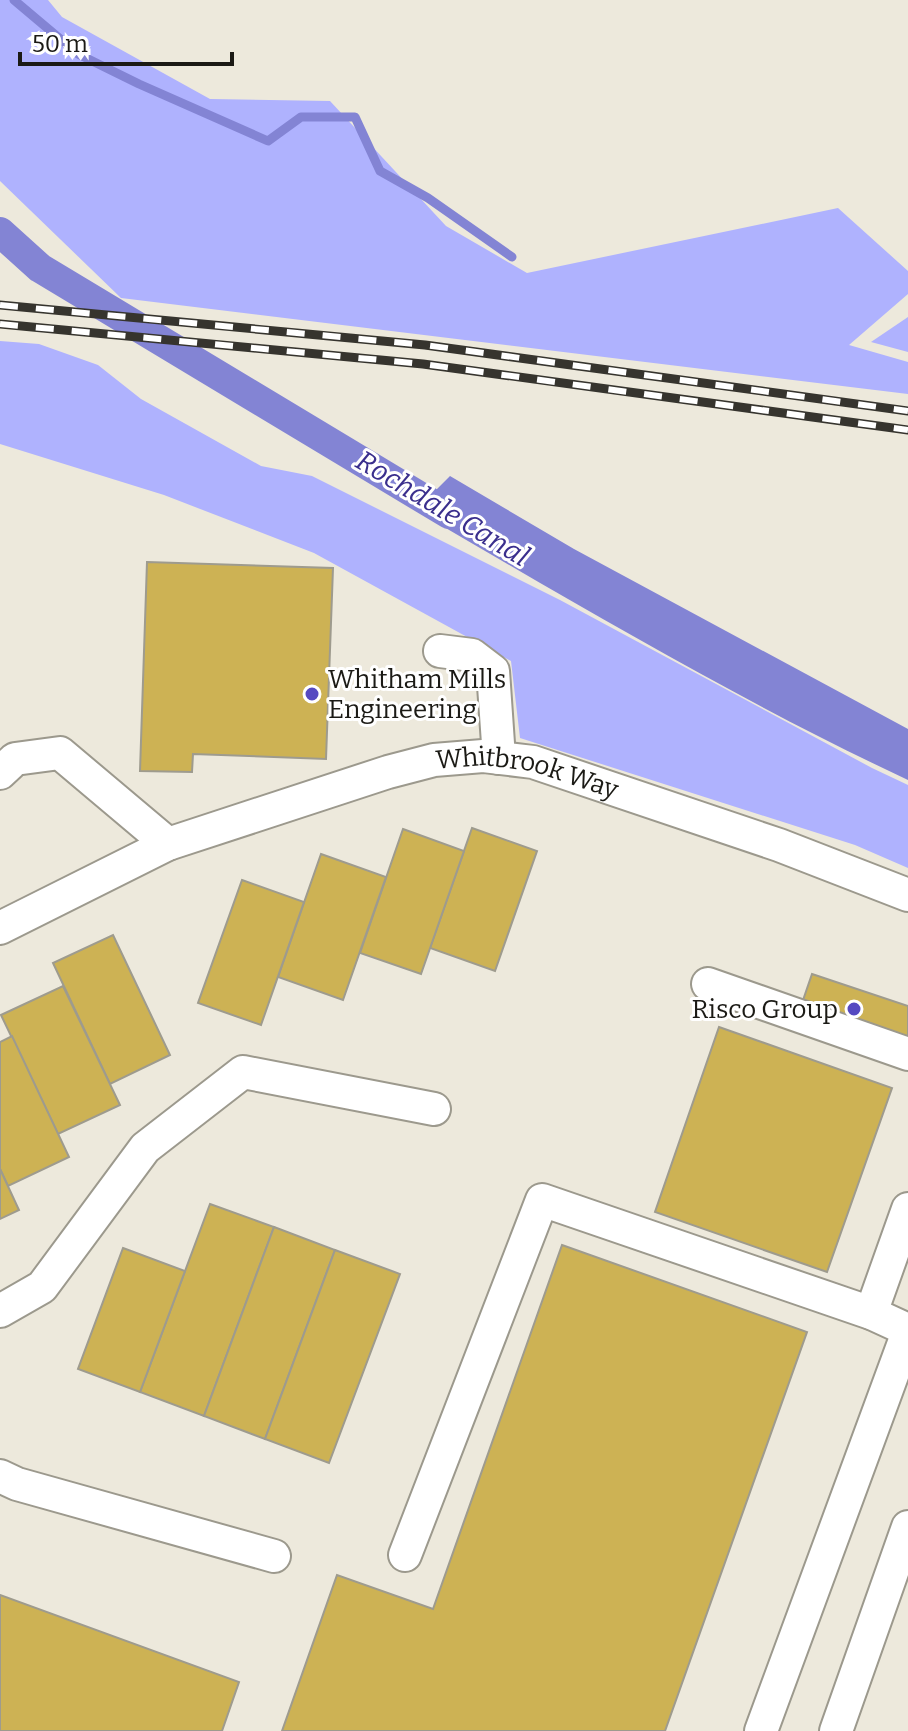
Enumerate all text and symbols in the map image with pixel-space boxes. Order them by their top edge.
scale bar [20,16,232,66]
text: 50 m [32,30,88,58]
water label: Rochdale Canal [350,444,535,573]
place label: Whitham Mills Engineering [328,664,506,725]
marker: Whitham Mills Engineering [303,685,321,703]
street label: Whitbrook Way [434,741,622,806]
place label: Risco Group [691,994,838,1025]
marker: Risco Group [845,1000,863,1018]

